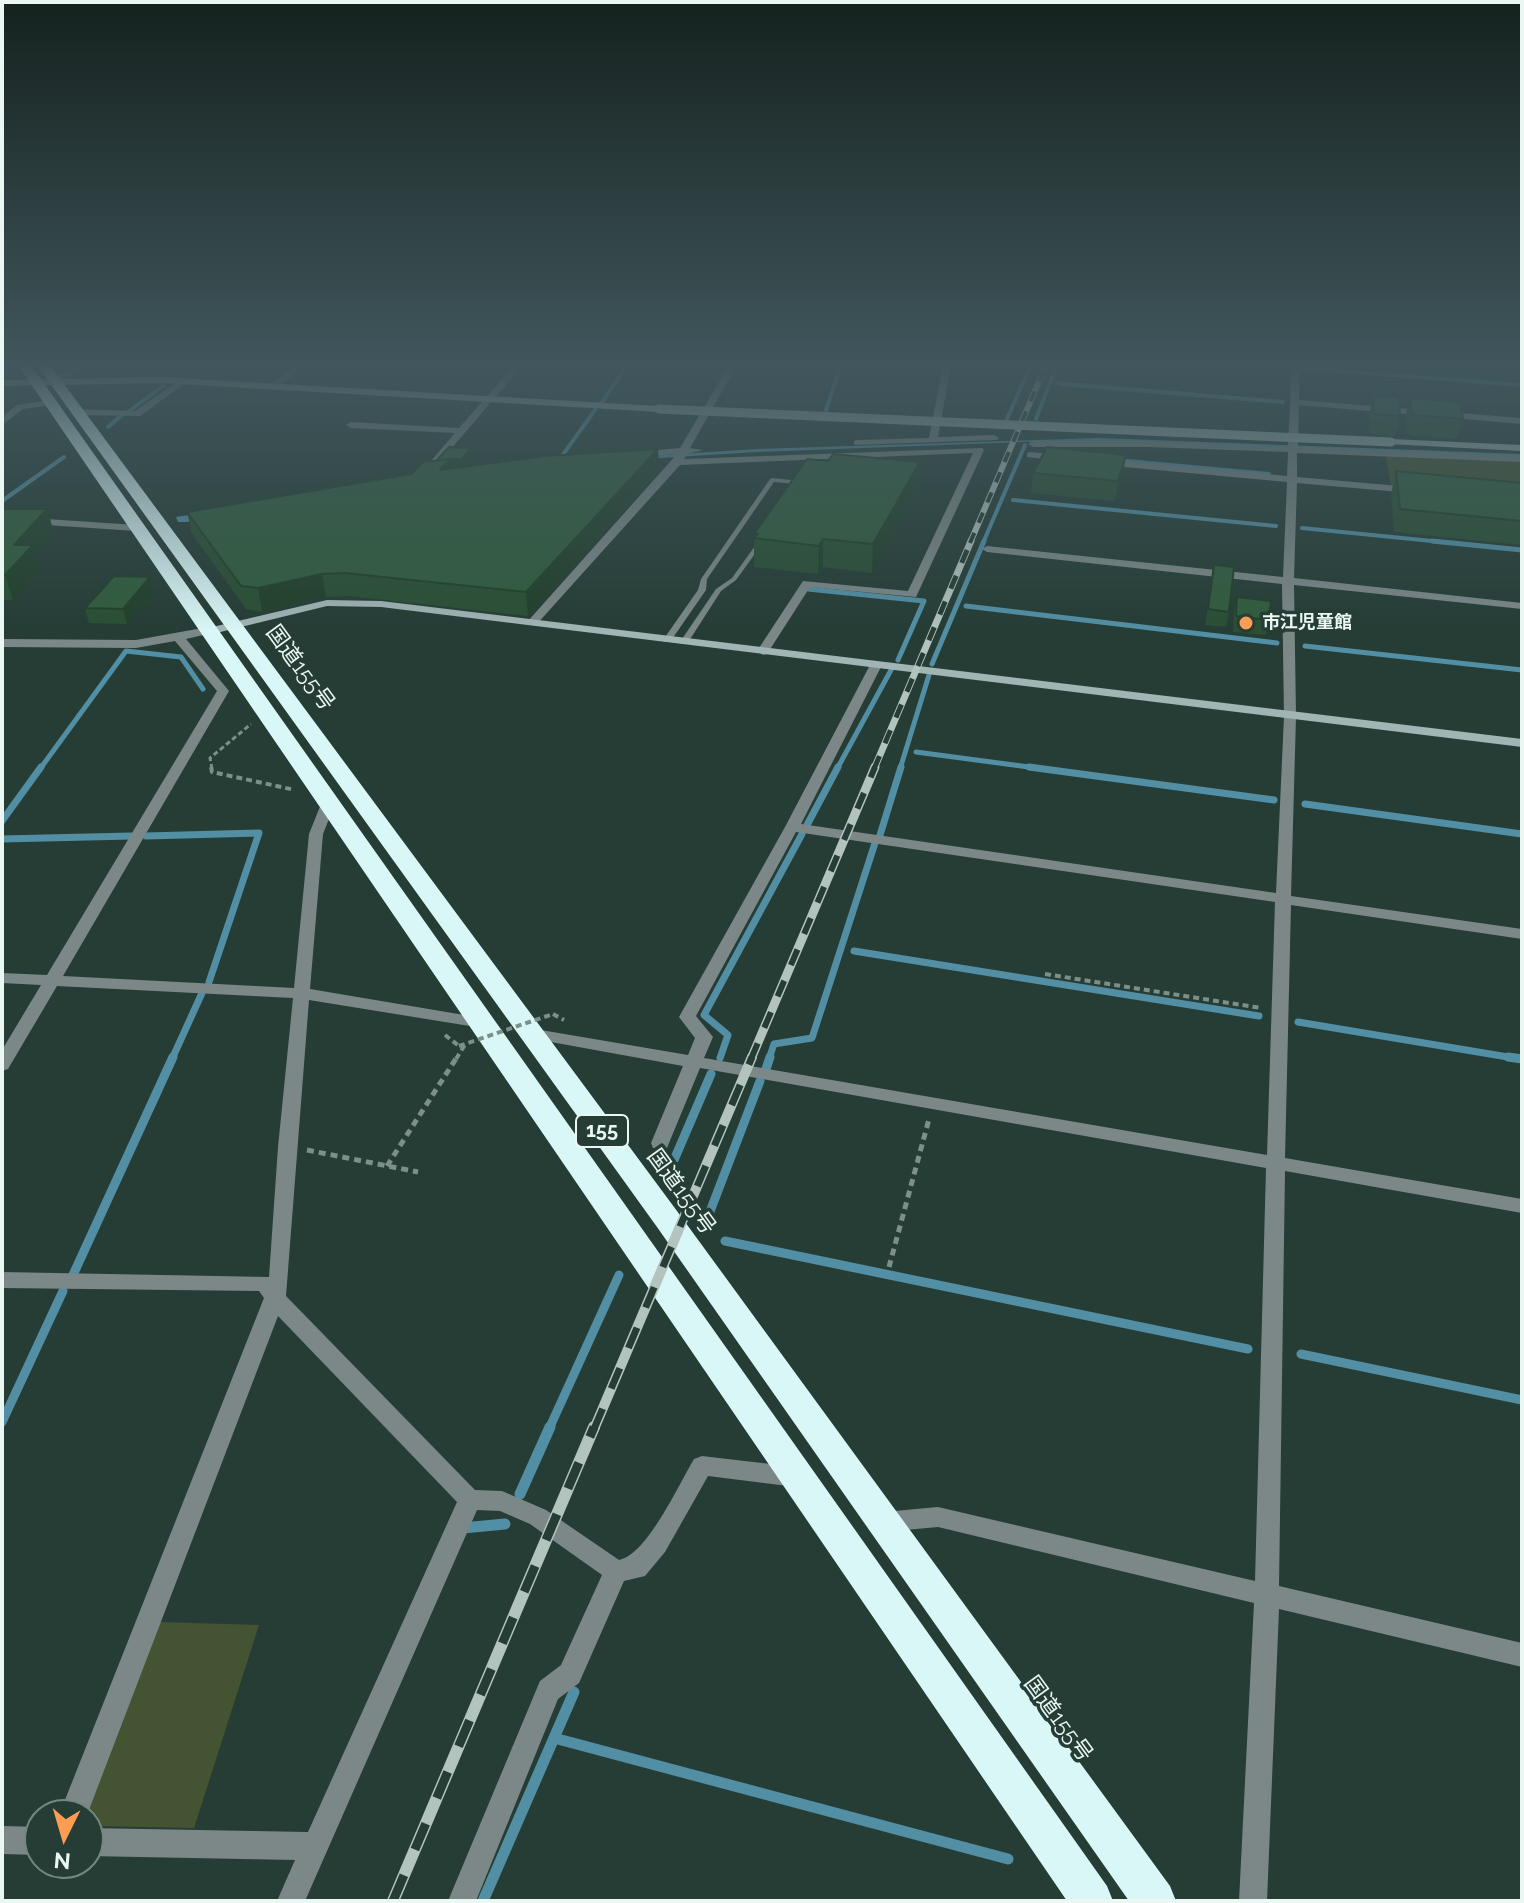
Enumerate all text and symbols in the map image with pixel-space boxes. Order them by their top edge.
place label: 市江児童館 [1262,612,1352,634]
marker: 市江児童館 [1237,614,1255,632]
street label: 国道155号 [260,620,340,716]
road number: 155 [576,1115,628,1147]
street label: 国道155号 [641,1144,721,1240]
street label: 国道155号 [1018,1671,1098,1767]
north arrow [24,1799,104,1879]
text: N [53,1847,72,1875]

